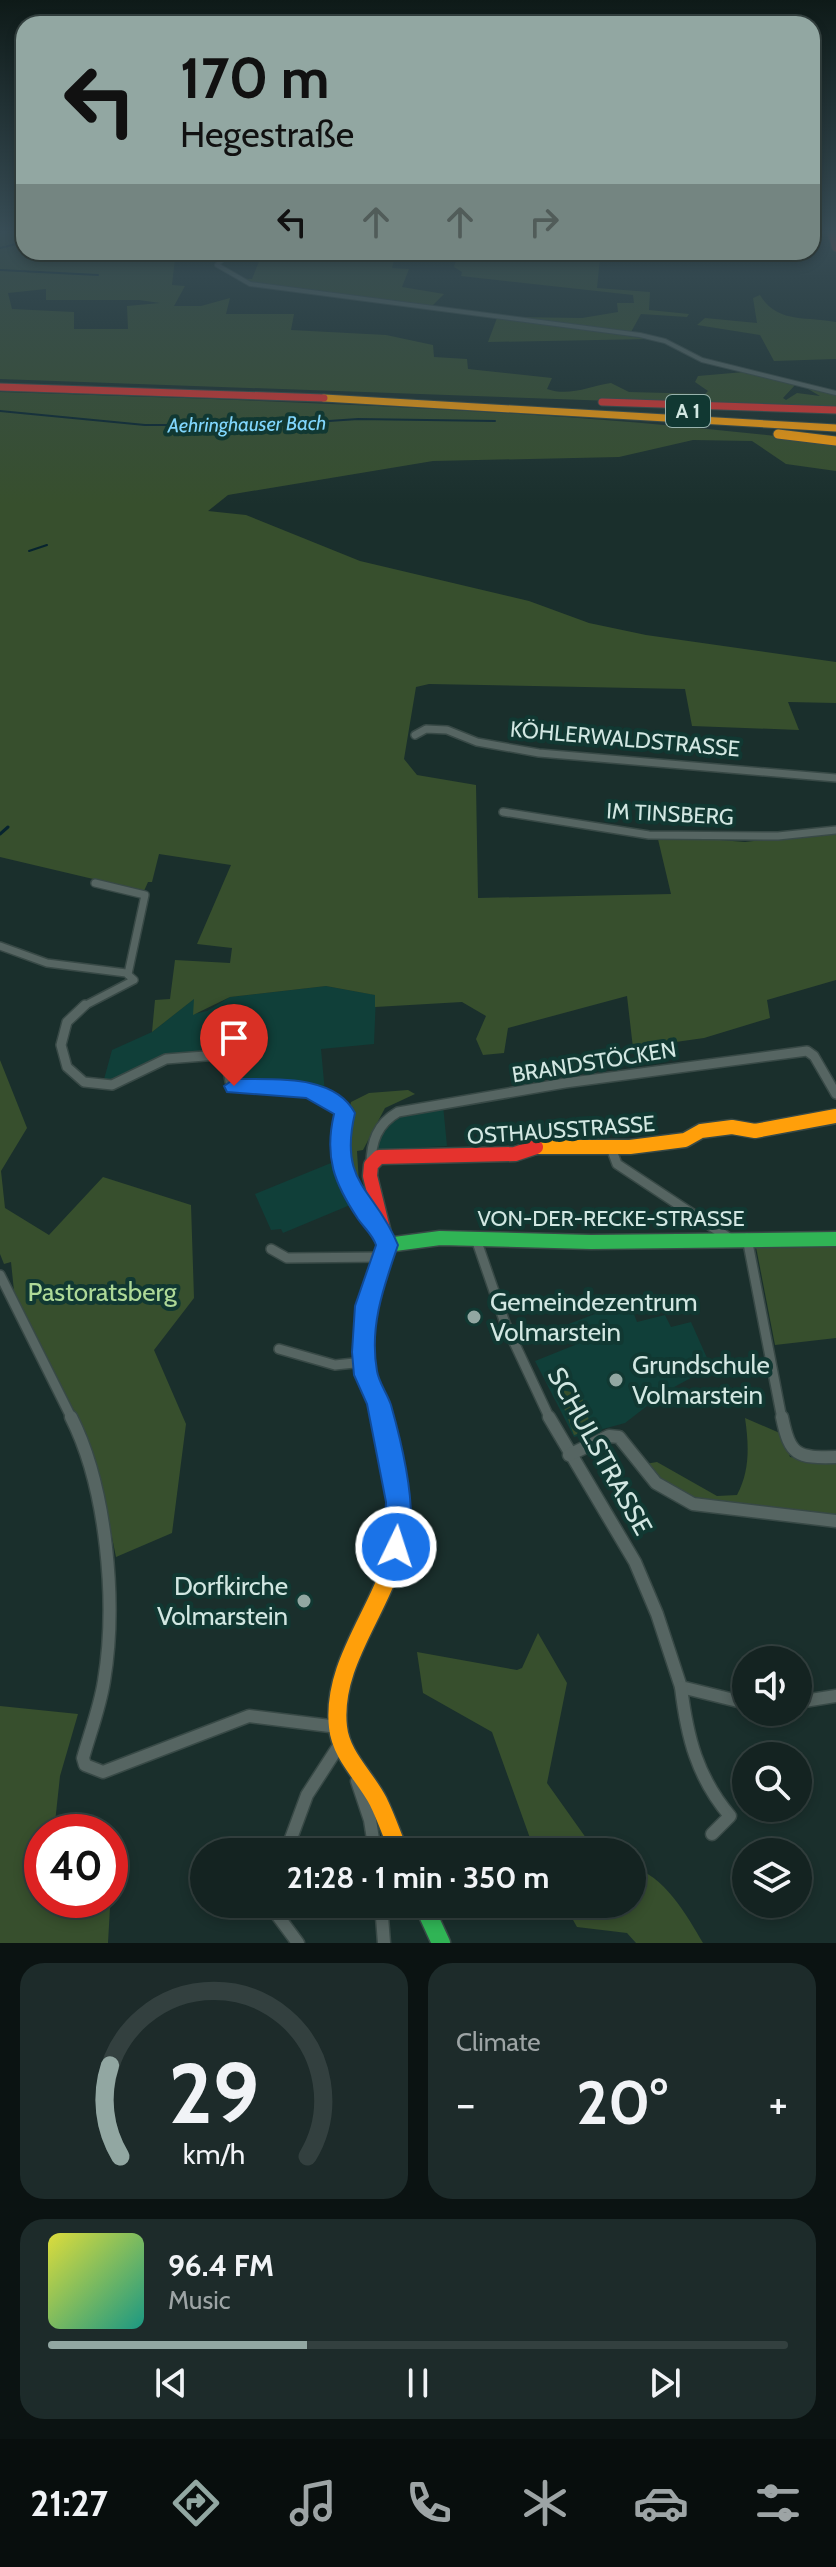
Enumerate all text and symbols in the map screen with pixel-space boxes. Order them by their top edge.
text: 170 m [180,44,330,112]
icon: left [48,48,152,152]
text: Hegestraße [180,112,354,156]
icon: left [270,200,314,244]
icon: ahead [354,200,398,244]
icon: ahead [438,200,482,244]
icon: right [522,200,566,244]
road number: A 1 [666,395,710,427]
water label: Aehringhauser Bach [166,411,327,437]
street label: KÖHLERWALDSTRASSE [509,716,741,762]
street label: IM TINSBERG [606,797,734,831]
pin [200,1004,268,1086]
icon: arrive [212,1016,256,1060]
street label: BRANDSTÖCKEN [510,1036,678,1088]
street label: OSTHAUSSTRASSE [466,1110,656,1150]
street label: VON-DER-RECKE-STRASSE [477,1205,745,1232]
park label: Pastoratsberg [27,1276,178,1308]
place label: Gemeindezentrum Volmarstein [490,1286,698,1348]
marker: Gemeindezentrum Volmarstein [465,1308,483,1326]
place label: Grundschule Volmarstein [632,1349,770,1411]
street label: SCHULSTRASSE [541,1362,659,1540]
marker: Grundschule Volmarstein [607,1371,625,1389]
position arrow [354,1505,438,1589]
place label: Dorfkirche Volmarstein [157,1570,288,1632]
marker: Dorfkirche Volmarstein [295,1592,313,1610]
map controls [732,1646,812,1918]
button: sound [732,1646,812,1726]
button: search [732,1742,812,1822]
speed limit sign: 40 [24,1814,128,1918]
button: layers [732,1838,812,1918]
text: 21:28 · 1 min · 350 m [287,1859,549,1896]
text: Climate [456,2026,541,2058]
text: 29 [169,2043,259,2144]
text: 20° [576,2066,668,2139]
text: − [456,2077,475,2130]
text: + [769,2077,788,2130]
text: km/h [183,2136,245,2171]
text: 96.4 FM [168,2247,274,2284]
text: Music [168,2284,231,2316]
icon: previous [149,2361,193,2405]
icon: pause [396,2361,440,2405]
icon: next [643,2361,687,2405]
icon: directions [168,2475,224,2531]
icon: music [285,2475,341,2531]
icon: phone [401,2475,457,2531]
icon: climate [517,2475,573,2531]
icon: car [633,2475,689,2531]
icon: filters [750,2475,806,2531]
text: 21:27 [30,2481,108,2525]

